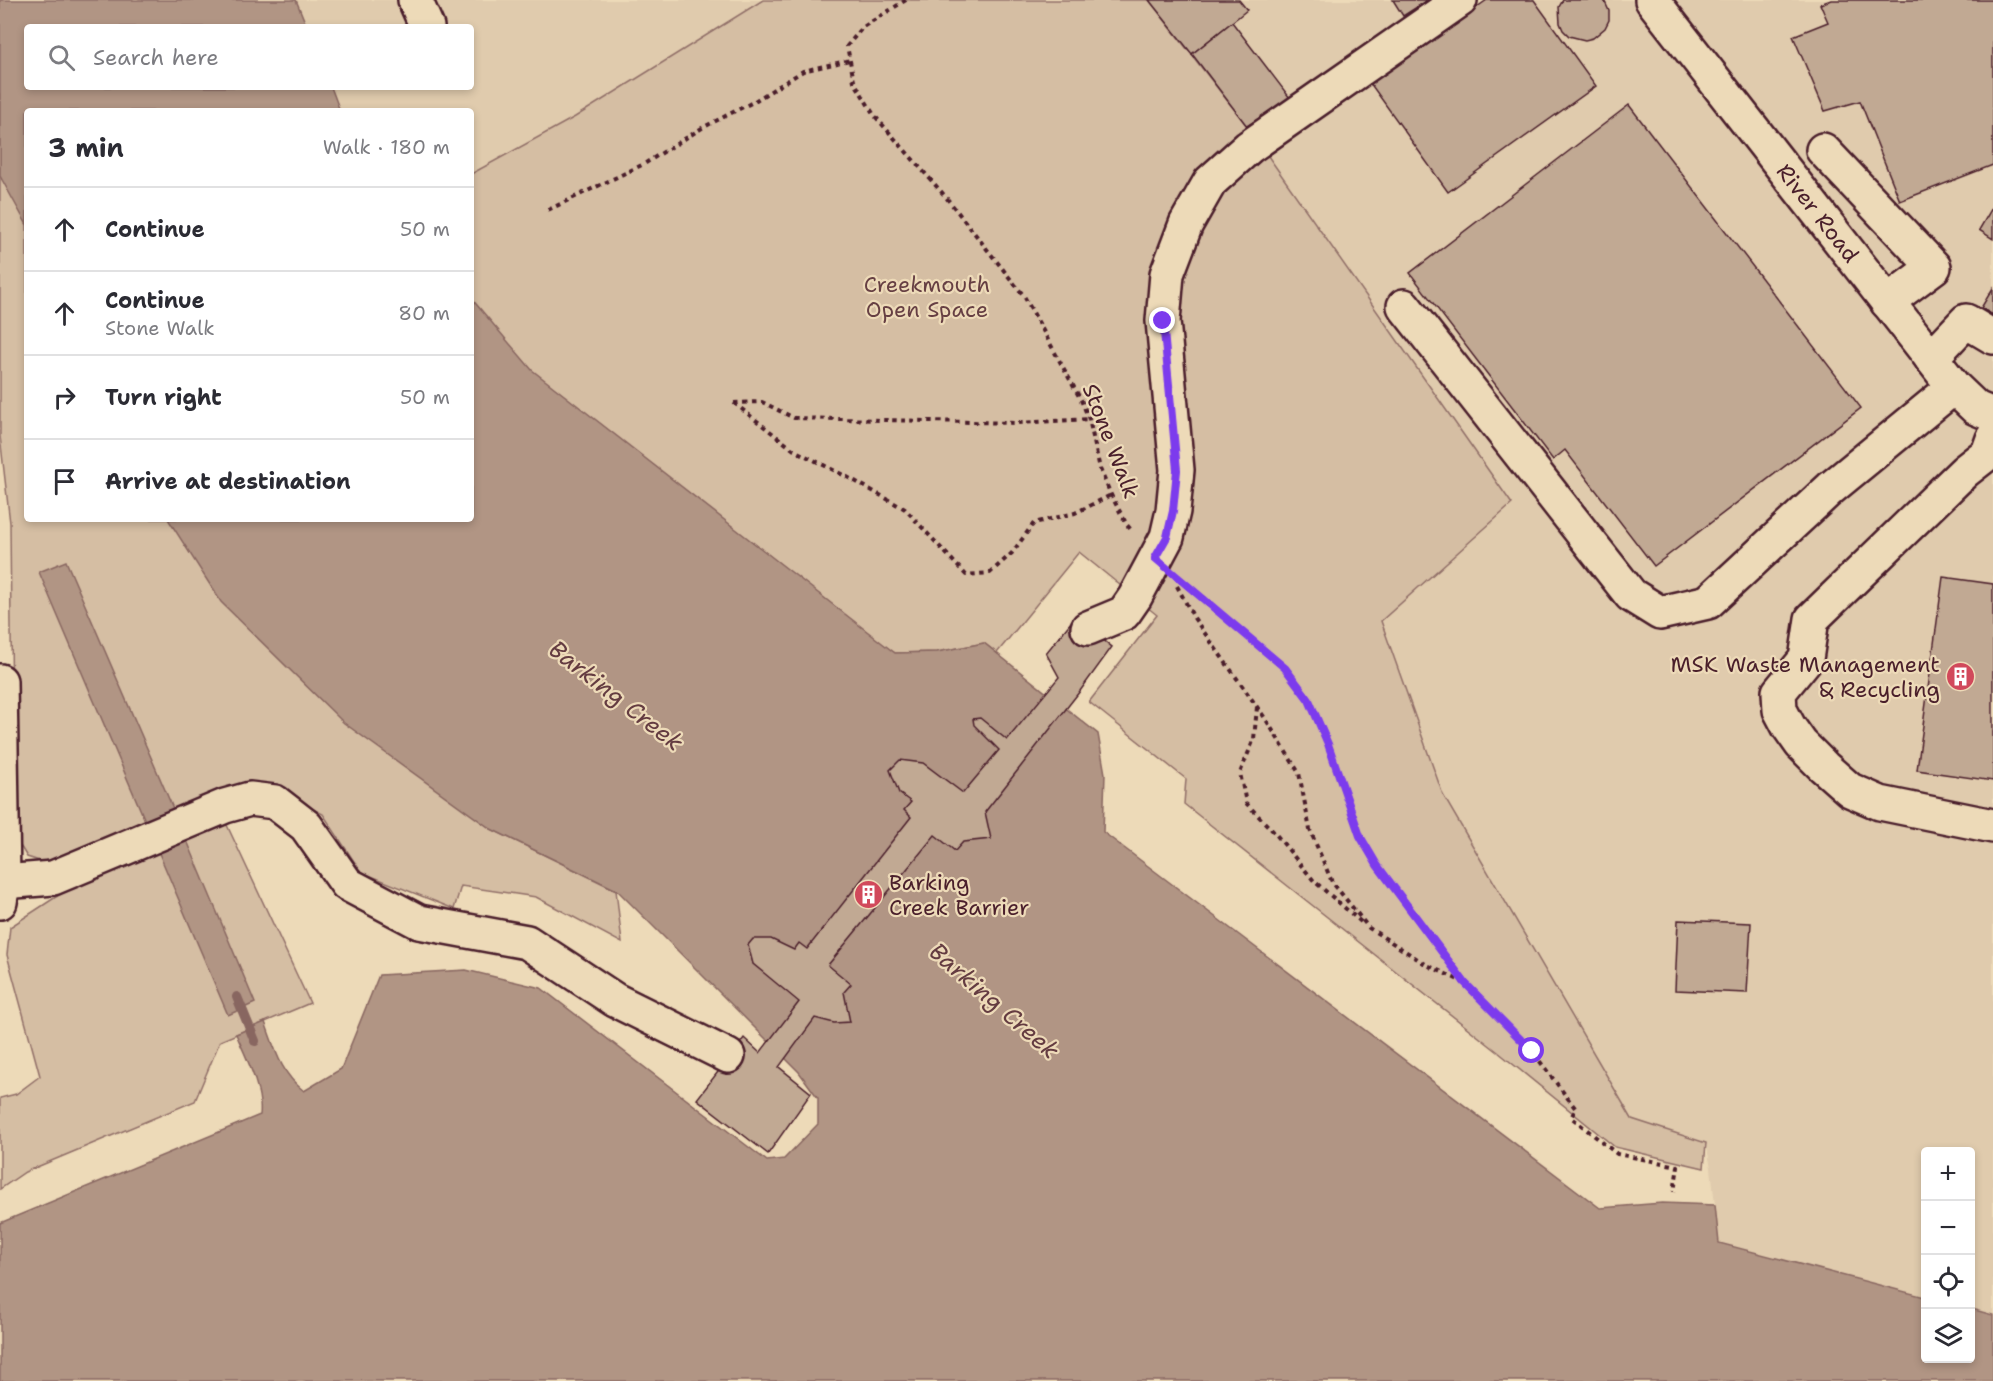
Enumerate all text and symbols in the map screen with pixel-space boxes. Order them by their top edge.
search box [24,24,474,90]
icon: search [45,41,78,74]
text: Search here [93,43,219,72]
text: 3 min [48,130,124,165]
text: Walk · 180 m [323,134,450,160]
street label: River Road [1770,157,1866,268]
icon: ahead [48,213,81,246]
text: Continue [105,215,205,244]
text: 50 m [400,216,450,242]
park label: Creekmouth Open Space [864,270,990,324]
text: Continue [105,286,205,315]
icon: ahead [48,297,81,330]
text: 80 m [398,300,450,326]
route end [1149,307,1175,333]
text: Stone Walk [105,315,215,341]
street label: Stone Walk [1076,379,1146,503]
icon: right [48,381,81,414]
text: Turn right [105,383,222,412]
text: 50 m [400,384,450,410]
icon: arrive [48,465,81,498]
text: Arrive at destination [105,467,351,496]
water label: Barking Creek [542,633,690,759]
place label: MSK Waste Management & Recycling [1671,650,1940,704]
building icon: MSK Waste Management & Recycling [1945,661,1977,693]
place label: Barking Creek Barrier [889,868,1029,922]
building icon: Barking Creek Barrier [852,879,884,911]
water label: Barking Creek [922,936,1066,1067]
route start [1518,1037,1544,1063]
map controls [1921,1147,1975,1363]
button: + [1921,1147,1975,1201]
button: − [1921,1201,1975,1255]
button: locate [1921,1255,1975,1309]
button: layers [1921,1309,1975,1363]

